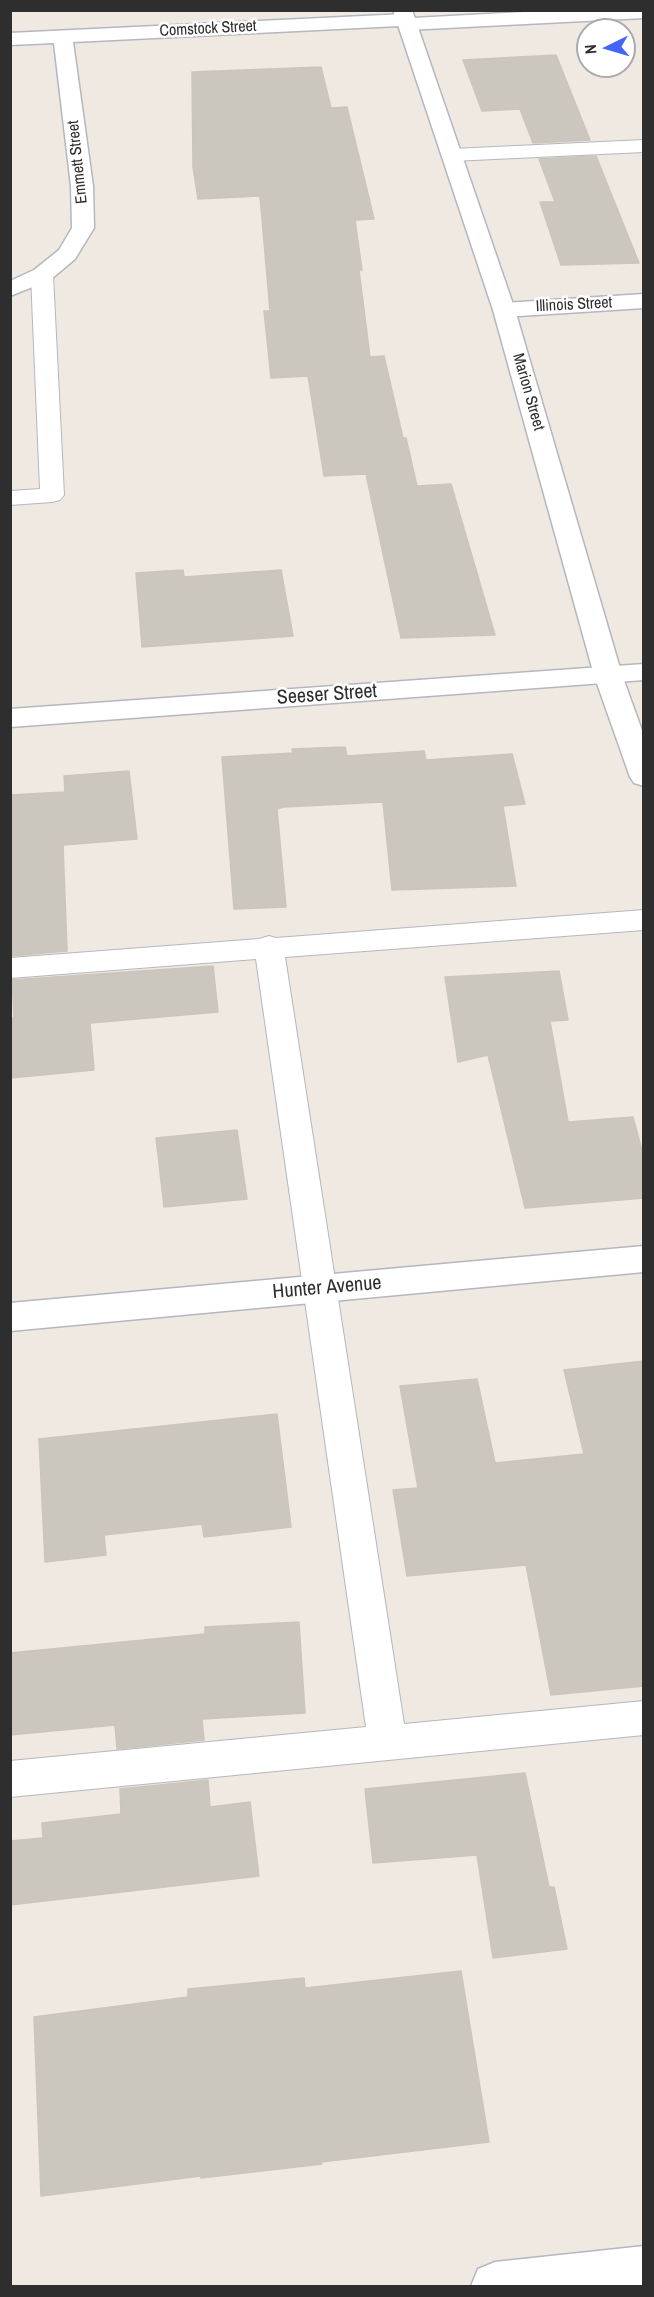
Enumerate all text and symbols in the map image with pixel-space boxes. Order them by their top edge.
street label: Comstock Street [159,17,257,41]
north arrow [576,18,636,78]
text: N [579,44,601,55]
street label: Emmett Street [64,119,92,205]
street label: Illinois Street [535,293,613,317]
street label: Marion Street [508,351,548,433]
street label: Seeser Street [276,680,378,710]
street label: Hunter Avenue [272,1271,382,1305]

